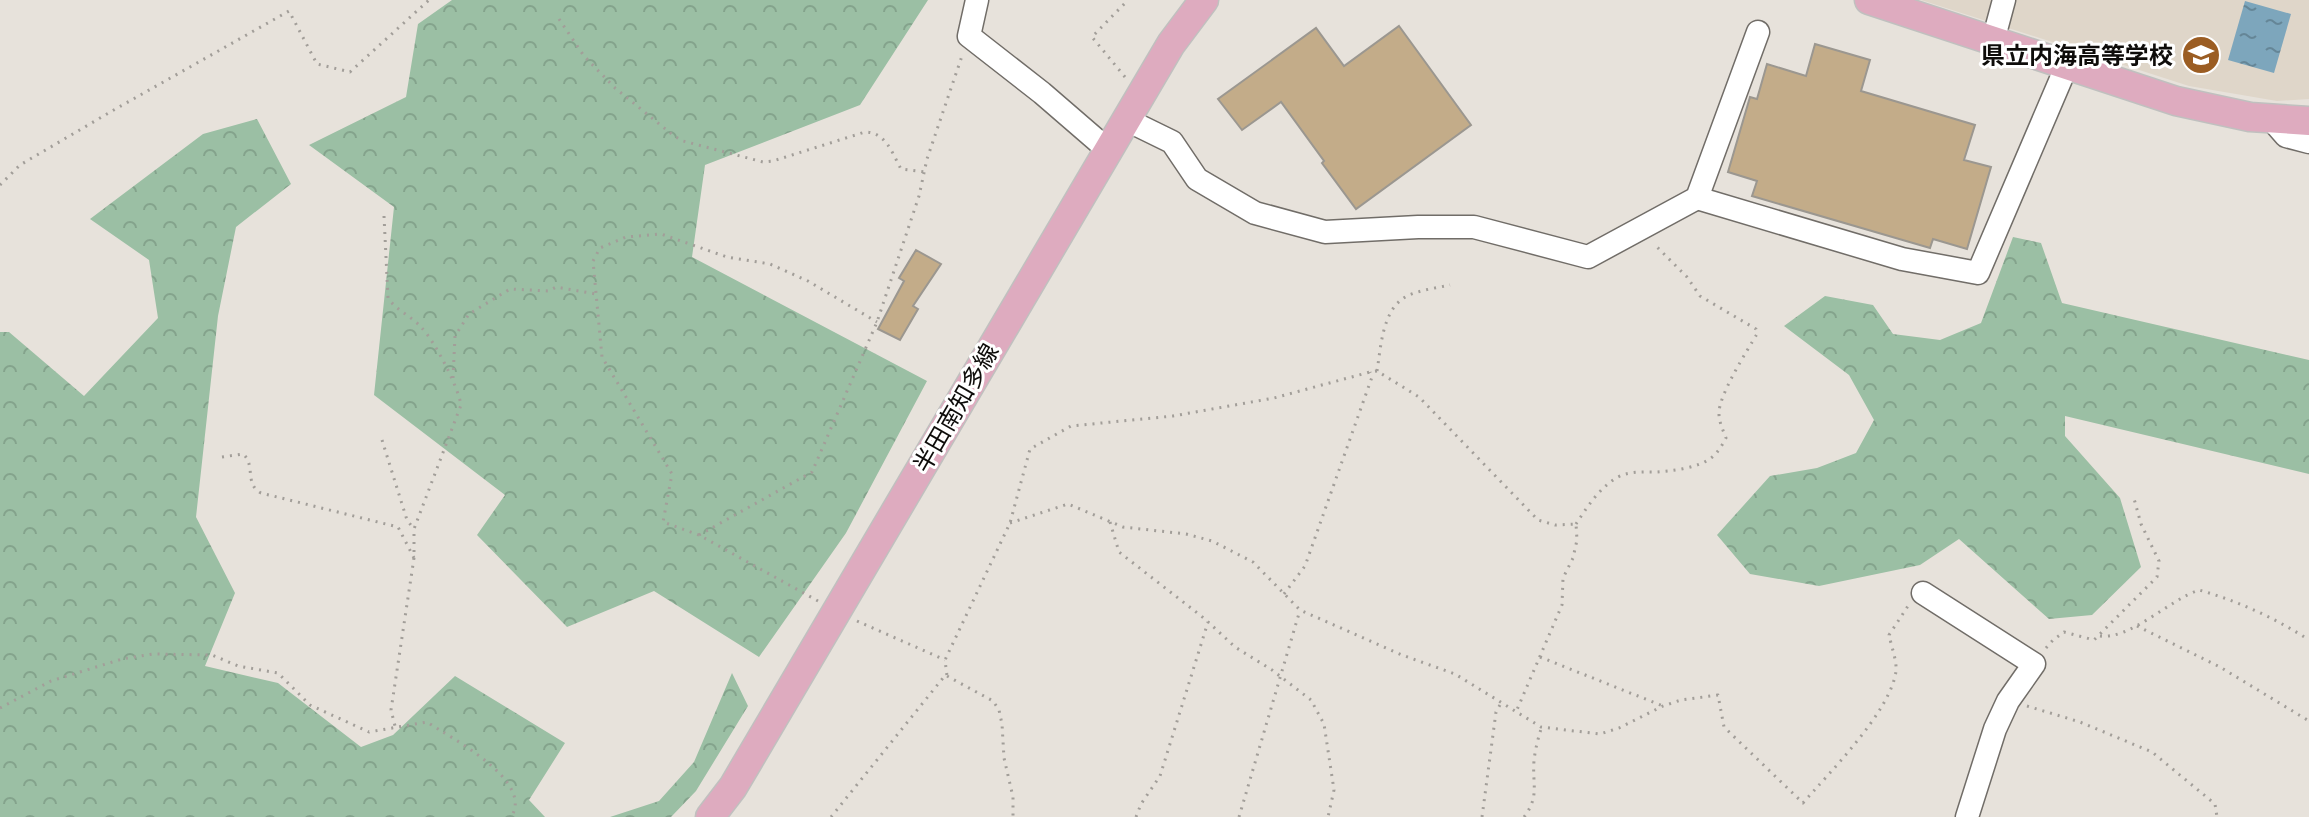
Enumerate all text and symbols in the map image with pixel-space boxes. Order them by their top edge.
school or university icon: 県立内海高等学校 [2180,34,2222,76]
place label: 県立内海高等学校 [1981,41,2173,70]
street label: 半田南知多線 [907,338,1005,478]

